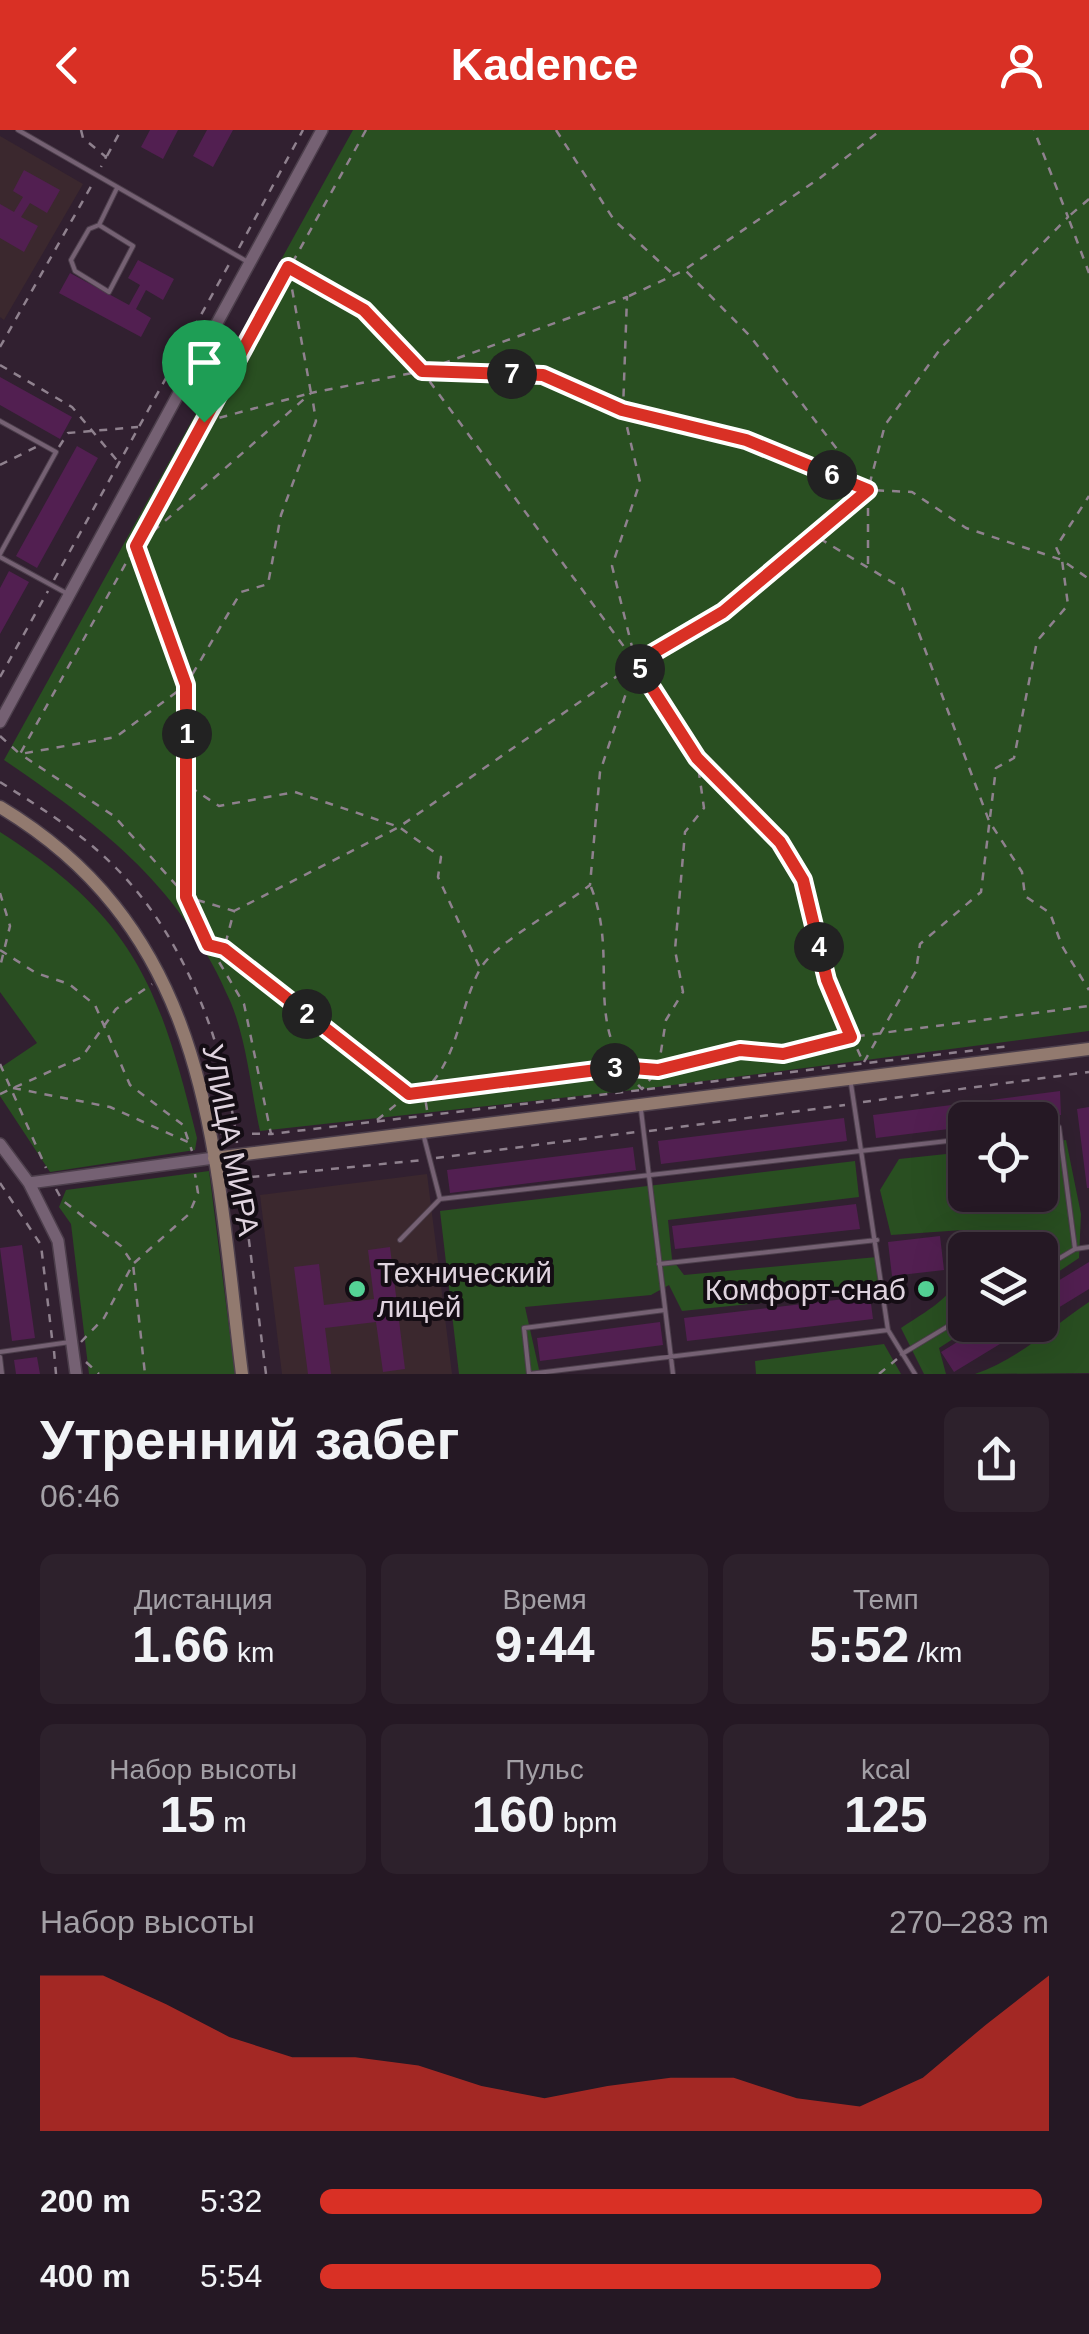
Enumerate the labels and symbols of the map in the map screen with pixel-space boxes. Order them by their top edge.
pin [162,320,247,423]
pin: 7 [487,349,537,399]
pin: 6 [807,450,857,500]
pin: 5 [615,644,665,694]
pin: 1 [162,709,212,759]
pin: 4 [794,922,844,972]
pin: 2 [282,989,332,1039]
street label: УЛИЦА МИРА [196,1041,266,1239]
pin: 3 [590,1043,640,1093]
place label: Технический лицей [377,1256,552,1323]
place label: Комфорт-снаб [705,1273,906,1306]
marker: Технический лицей [346,1278,368,1300]
marker: Комфорт-снаб [915,1278,937,1300]

